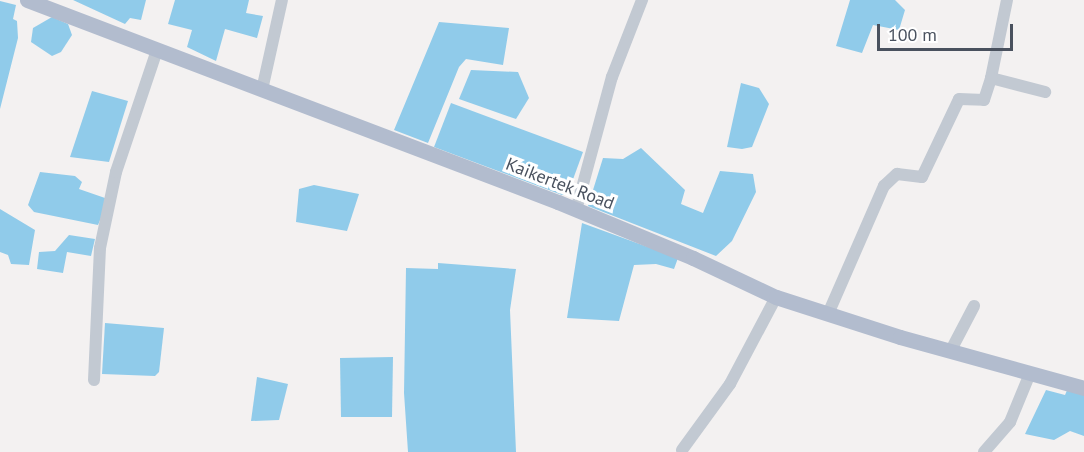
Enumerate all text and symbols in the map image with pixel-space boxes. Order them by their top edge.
scale bar [880,12,1016,50]
text: 100 m [888,23,937,46]
street label: Kaikertek Road [502,153,618,215]

